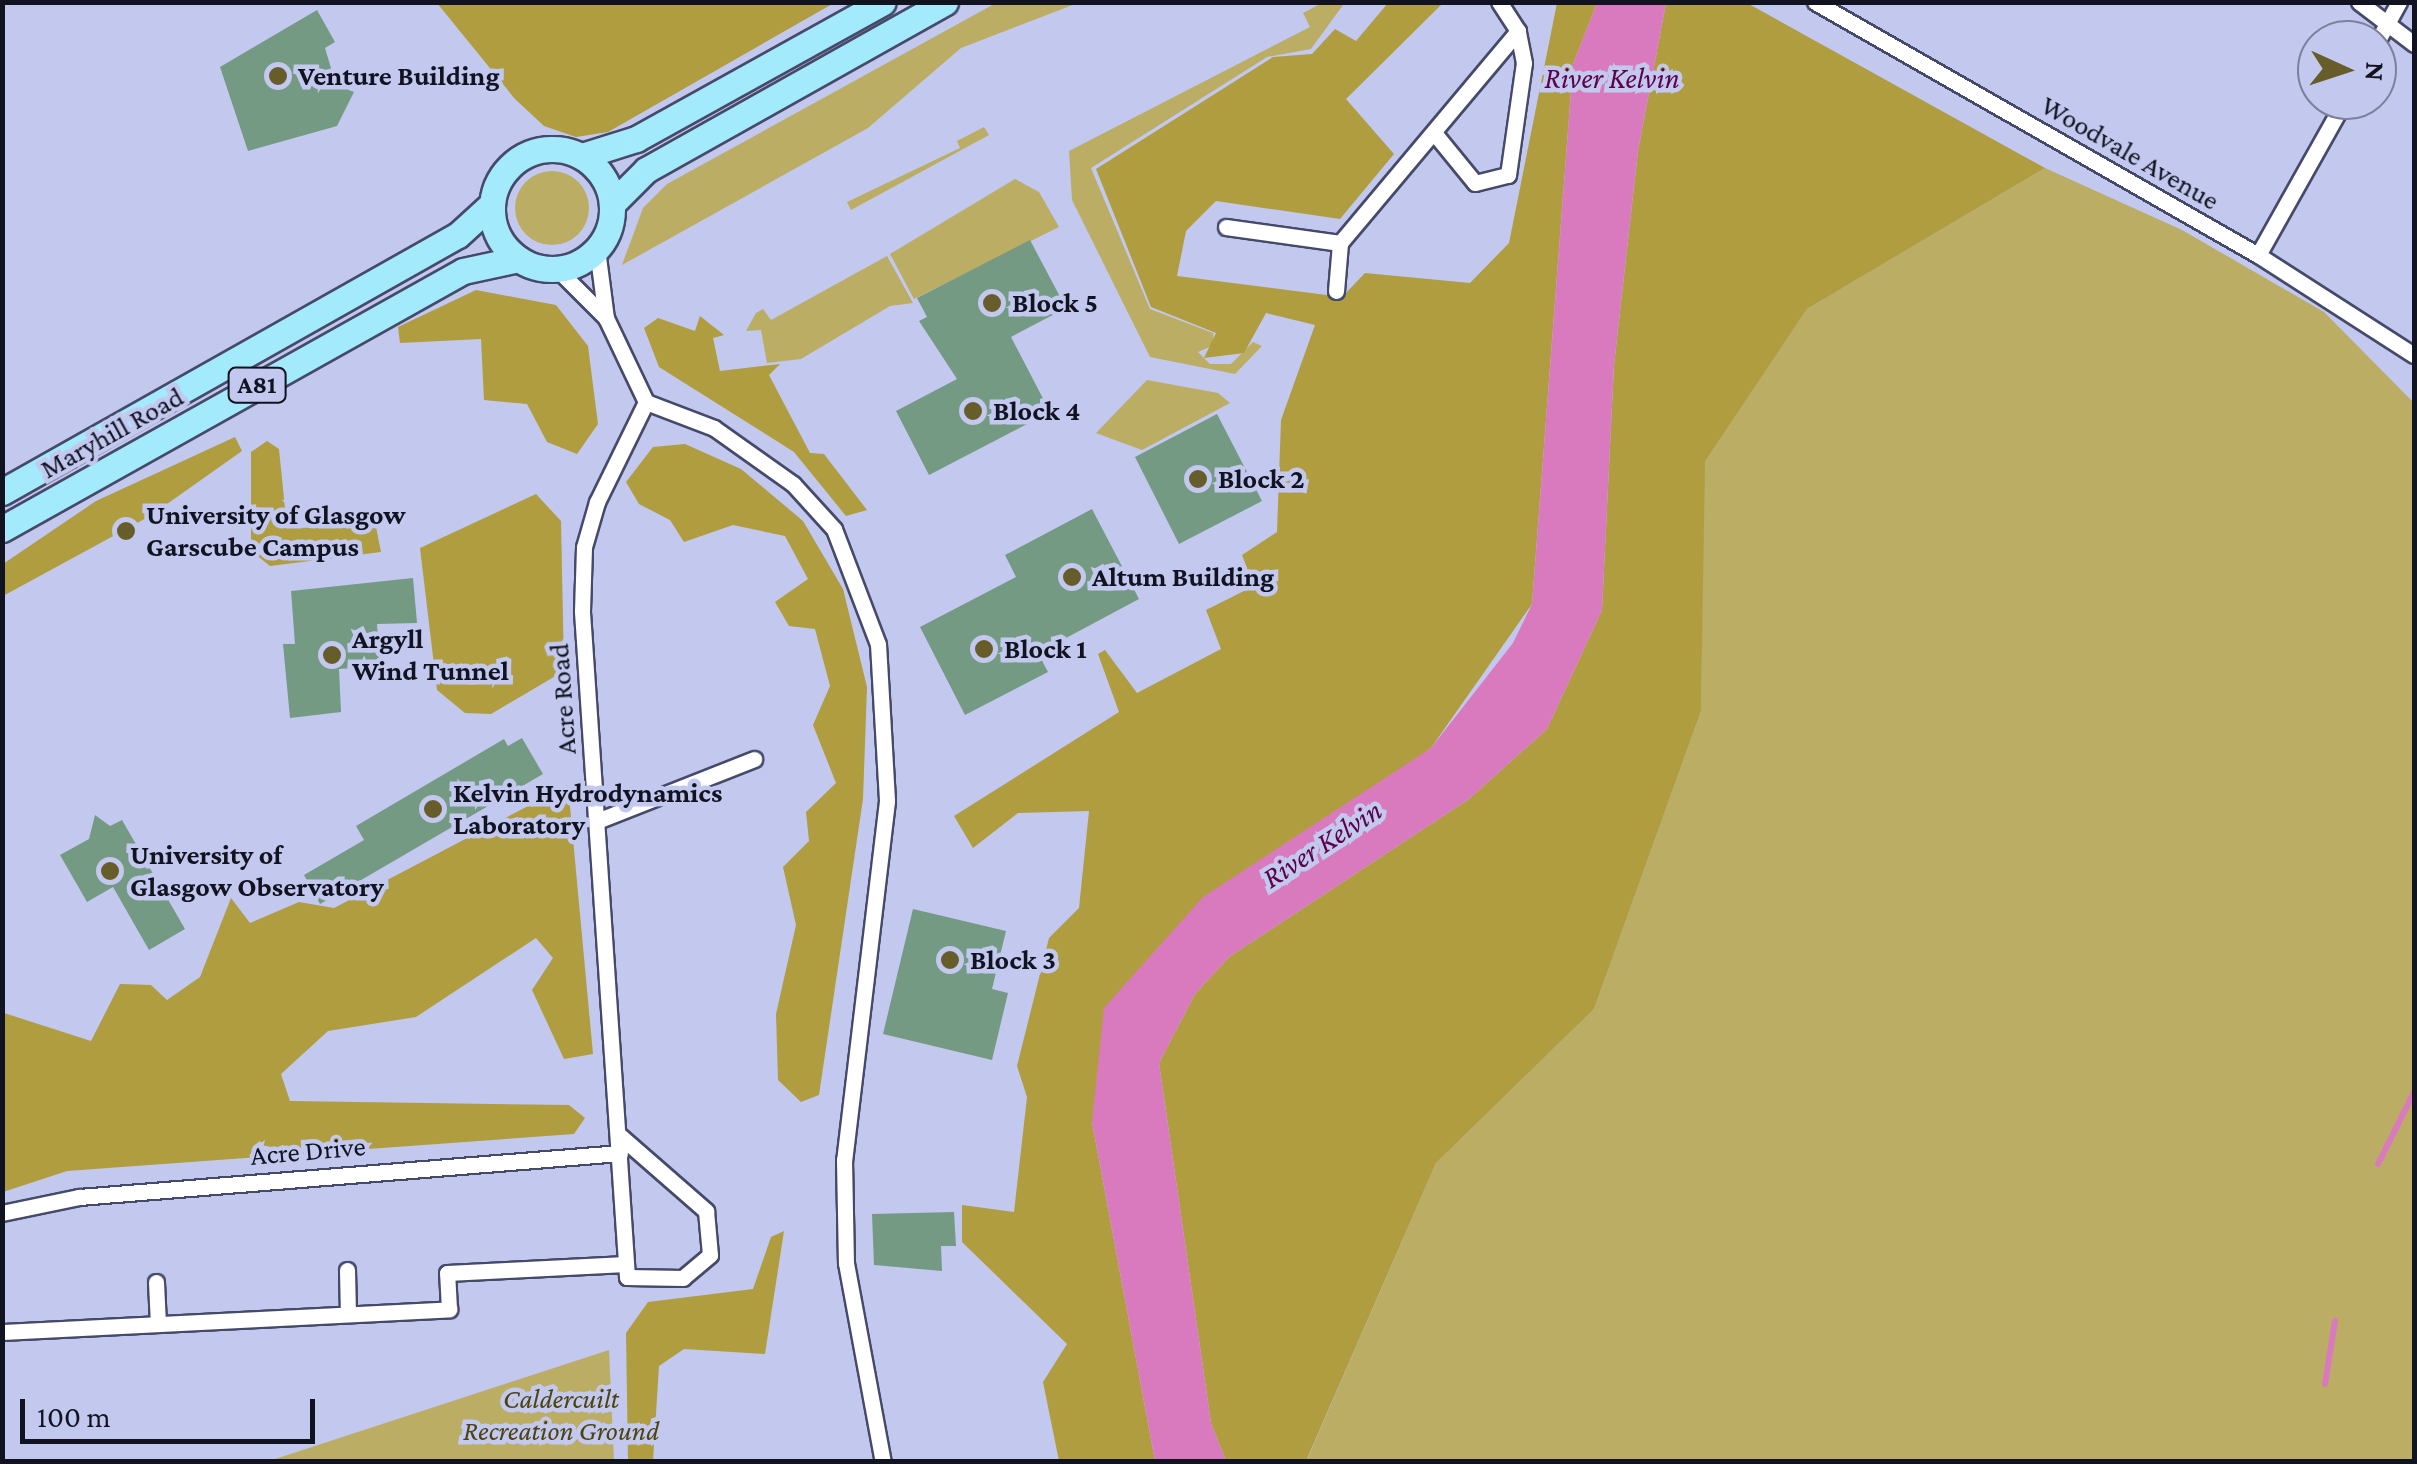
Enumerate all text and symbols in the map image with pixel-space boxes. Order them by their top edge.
north arrow [2297,20,2397,120]
place label: Venture Building [298,59,500,93]
water label: River Kelvin [1544,60,1680,96]
text: N [2359,61,2391,82]
marker: Venture Building [267,65,289,87]
street label: Woodvale Avenue [2035,88,2225,218]
place label: Block 5 [1012,286,1098,320]
marker: Block 5 [981,292,1003,314]
road number: A81 [227,365,287,405]
street label: Maryhill Road [35,380,189,486]
place label: Block 4 [993,394,1080,428]
marker: Block 4 [962,400,984,422]
place label: Block 2 [1218,462,1304,496]
marker: Block 2 [1187,468,1209,490]
place label: University of Glasgow Garscube Campus [146,498,406,564]
marker: University of Glasgow Garscube Campus [115,520,137,542]
place label: Altum Building [1092,560,1274,594]
marker: Altum Building [1061,566,1083,588]
place label: Argyll Wind Tunnel [352,622,509,688]
place label: Block 1 [1004,632,1087,666]
marker: Block 1 [973,638,995,660]
street label: Acre Road [542,642,584,756]
marker: Argyll Wind Tunnel [321,644,343,666]
place label: Kelvin Hydrodynamics Laboratory [453,776,722,842]
water label: River Kelvin [1255,792,1389,896]
marker: Kelvin Hydrodynamics Laboratory [422,798,444,820]
place label: University of Glasgow Observatory [130,838,384,904]
marker: University of Glasgow Observatory [99,860,121,882]
place label: Block 3 [970,943,1056,977]
marker: Block 3 [939,949,961,971]
street label: Acre Drive [249,1129,367,1173]
scale bar [25,1379,320,1441]
park label: Caldercuilt Recreation Ground [463,1382,659,1448]
text: 100 m [37,1400,111,1433]

